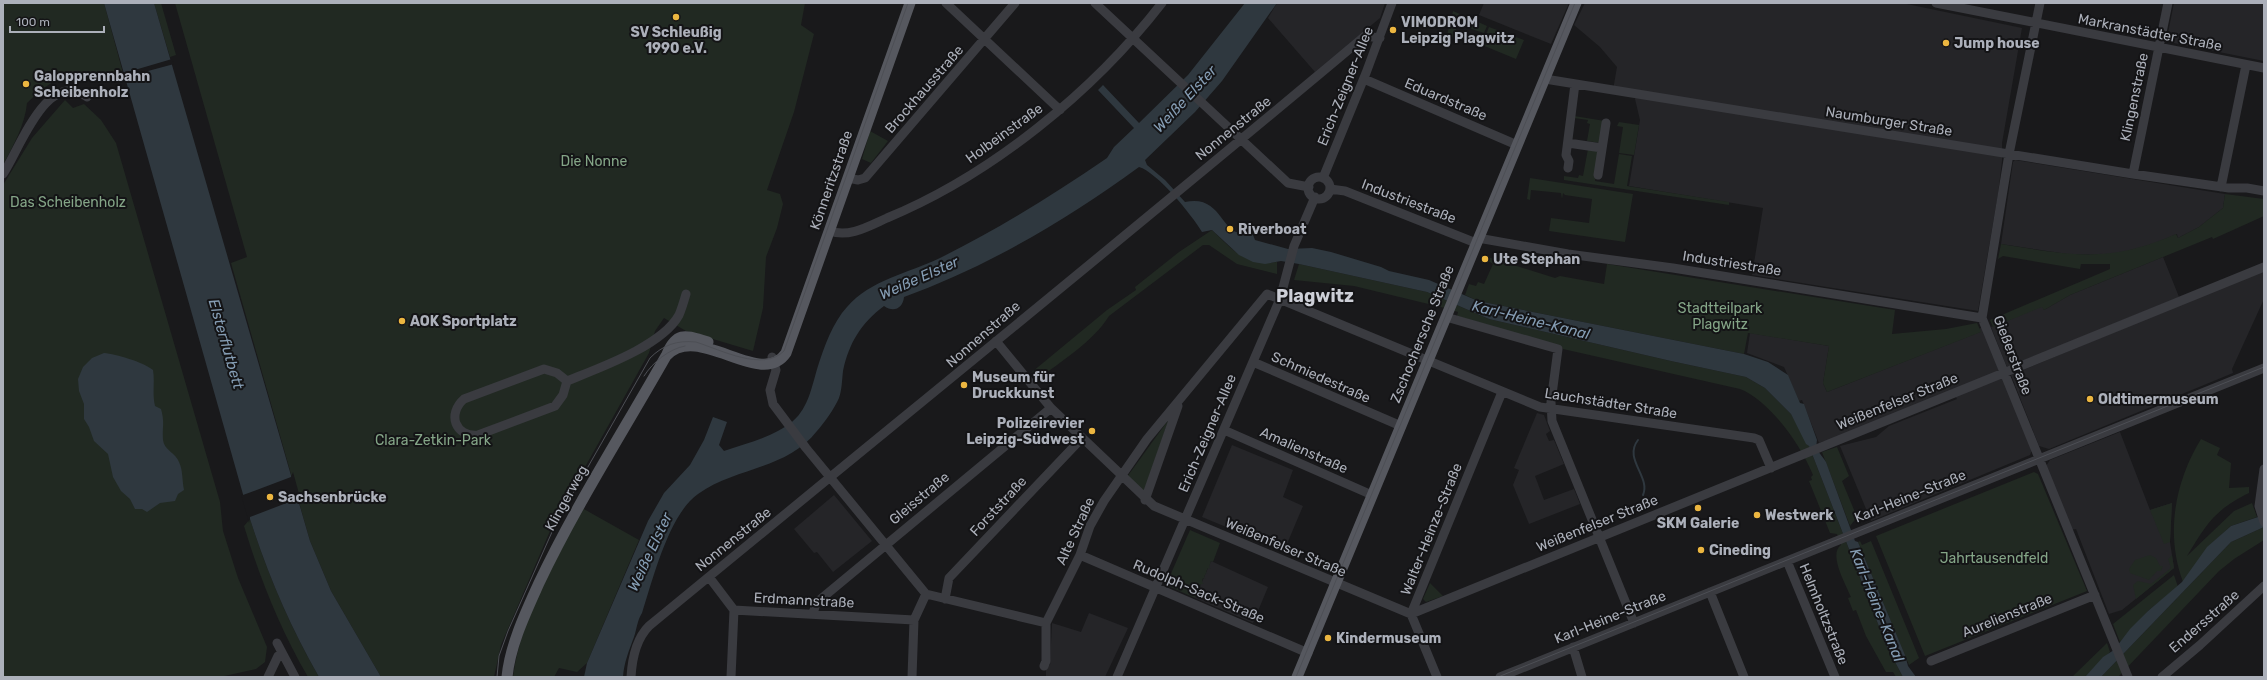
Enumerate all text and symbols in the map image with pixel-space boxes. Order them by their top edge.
scale bar [10,8,104,34]
street label: Markranstädter Straße [2076,10,2224,55]
marker: SV Schleußig 1990 e.V. [671,12,681,22]
place label: VIMODROM Leipzig Plagwitz [1401,14,1515,47]
text: 100 m [16,15,50,29]
place label: SV Schleußig 1990 e.V. [630,24,722,57]
street label: Erich-Zeigner-Allee [1314,24,1377,148]
marker: VIMODROM Leipzig Plagwitz [1388,25,1398,35]
place label: Jump house [1954,35,2040,52]
marker: Jump house [1941,38,1951,48]
street label: Brockhausstraße [882,42,967,137]
street label: Klingenstraße [2117,51,2152,143]
water label: Weiße Elster [1149,61,1221,136]
place label: Galopprennbahn Scheibenholz [34,68,150,101]
street label: Eduardstraße [1402,74,1490,125]
marker: Galopprennbahn Scheibenholz [21,79,31,89]
street label: Nonnenstraße [1192,93,1275,164]
street label: Holbeinstraße [962,100,1046,167]
street label: Naumburger Straße [1824,103,1954,140]
street label: Könneritzstraße [807,128,856,232]
park label: Die Nonne [561,153,628,170]
street label: Industriestraße [1359,176,1459,227]
park label: Das Scheibenholz [10,194,126,211]
place label: Riverboat [1238,221,1307,238]
marker: Riverboat [1225,224,1235,234]
street label: Industriestraße [1681,247,1783,280]
place label: Ute Stephan [1493,251,1580,268]
water label: Weiße Elster [877,252,963,303]
marker: Ute Stephan [1480,254,1490,264]
street label: Zschochersche Straße [1387,263,1458,406]
district label: Plagwitz [1276,285,1354,307]
water label: Elsterflutbett [205,297,247,391]
street label: Nonnenstraße [943,297,1024,371]
water label: Karl-Heine-Kanal [1470,297,1592,343]
park label: Stadtteilpark Plagwitz [1678,300,1763,333]
place label: AOK Sportplatz [410,313,517,330]
street label: Gießerstraße [1990,313,2036,397]
marker: AOK Sportplatz [397,316,407,326]
street label: Schmiedestraße [1269,348,1373,407]
place label: Museum für Druckkunst [972,369,1055,402]
street label: Weißenfelser Straße [1834,369,1961,434]
street label: Erich-Zeigner-Allee [1175,371,1240,495]
marker: Museum für Druckkunst [959,380,969,390]
street label: Lauchstädter Straße [1543,385,1679,422]
place label: Oldtimermuseum [2098,391,2219,408]
marker: Oldtimermuseum [2085,394,2095,404]
place label: Polizeirevier Leipzig-Südwest [966,415,1085,448]
street label: Amalienstraße [1257,424,1350,477]
marker: Polizeirevier Leipzig-Südwest [1087,426,1097,436]
park label: Clara-Zetkin-Park [375,432,492,449]
street label: Walter-Heinze-Straße [1397,460,1466,598]
street label: Klingerweg [541,462,591,534]
street label: Karl-Heine-Straße [1852,466,1969,527]
street label: Gleisstraße [886,468,953,528]
street label: Forststraße [966,473,1030,540]
place label: Sachsenbrücke [278,489,387,506]
street label: Weißenfelser Straße [1534,491,1661,556]
marker: Sachsenbrücke [265,492,275,502]
street label: Alte Straße [1052,495,1099,568]
marker: SKM Galerie [1693,503,1703,513]
street label: Nonnenstraße [692,504,775,575]
place label: Westwerk [1765,507,1834,524]
water label: Weiße Elster [624,509,677,594]
marker: Westwerk [1752,510,1762,520]
street label: Weißenfelser Straße [1223,514,1349,581]
place label: SKM Galerie [1657,515,1739,532]
place label: Cineding [1709,542,1771,559]
marker: Cineding [1696,545,1706,555]
water label: Karl-Heine-Kanal [1846,546,1908,665]
park label: Jahrtausendfeld [1940,550,2048,567]
street label: Rudolph-Sack-Straße [1130,556,1267,627]
street label: Helmholtzstraße [1795,561,1852,668]
street label: Endersstraße [2166,586,2243,656]
street label: Karl-Heine-Straße [1552,587,1669,648]
street label: Erdmannstraße [753,589,855,612]
street label: Aurelienstraße [1960,590,2055,641]
place label: Kindermuseum [1336,630,1442,647]
marker: Kindermuseum [1323,633,1333,643]

